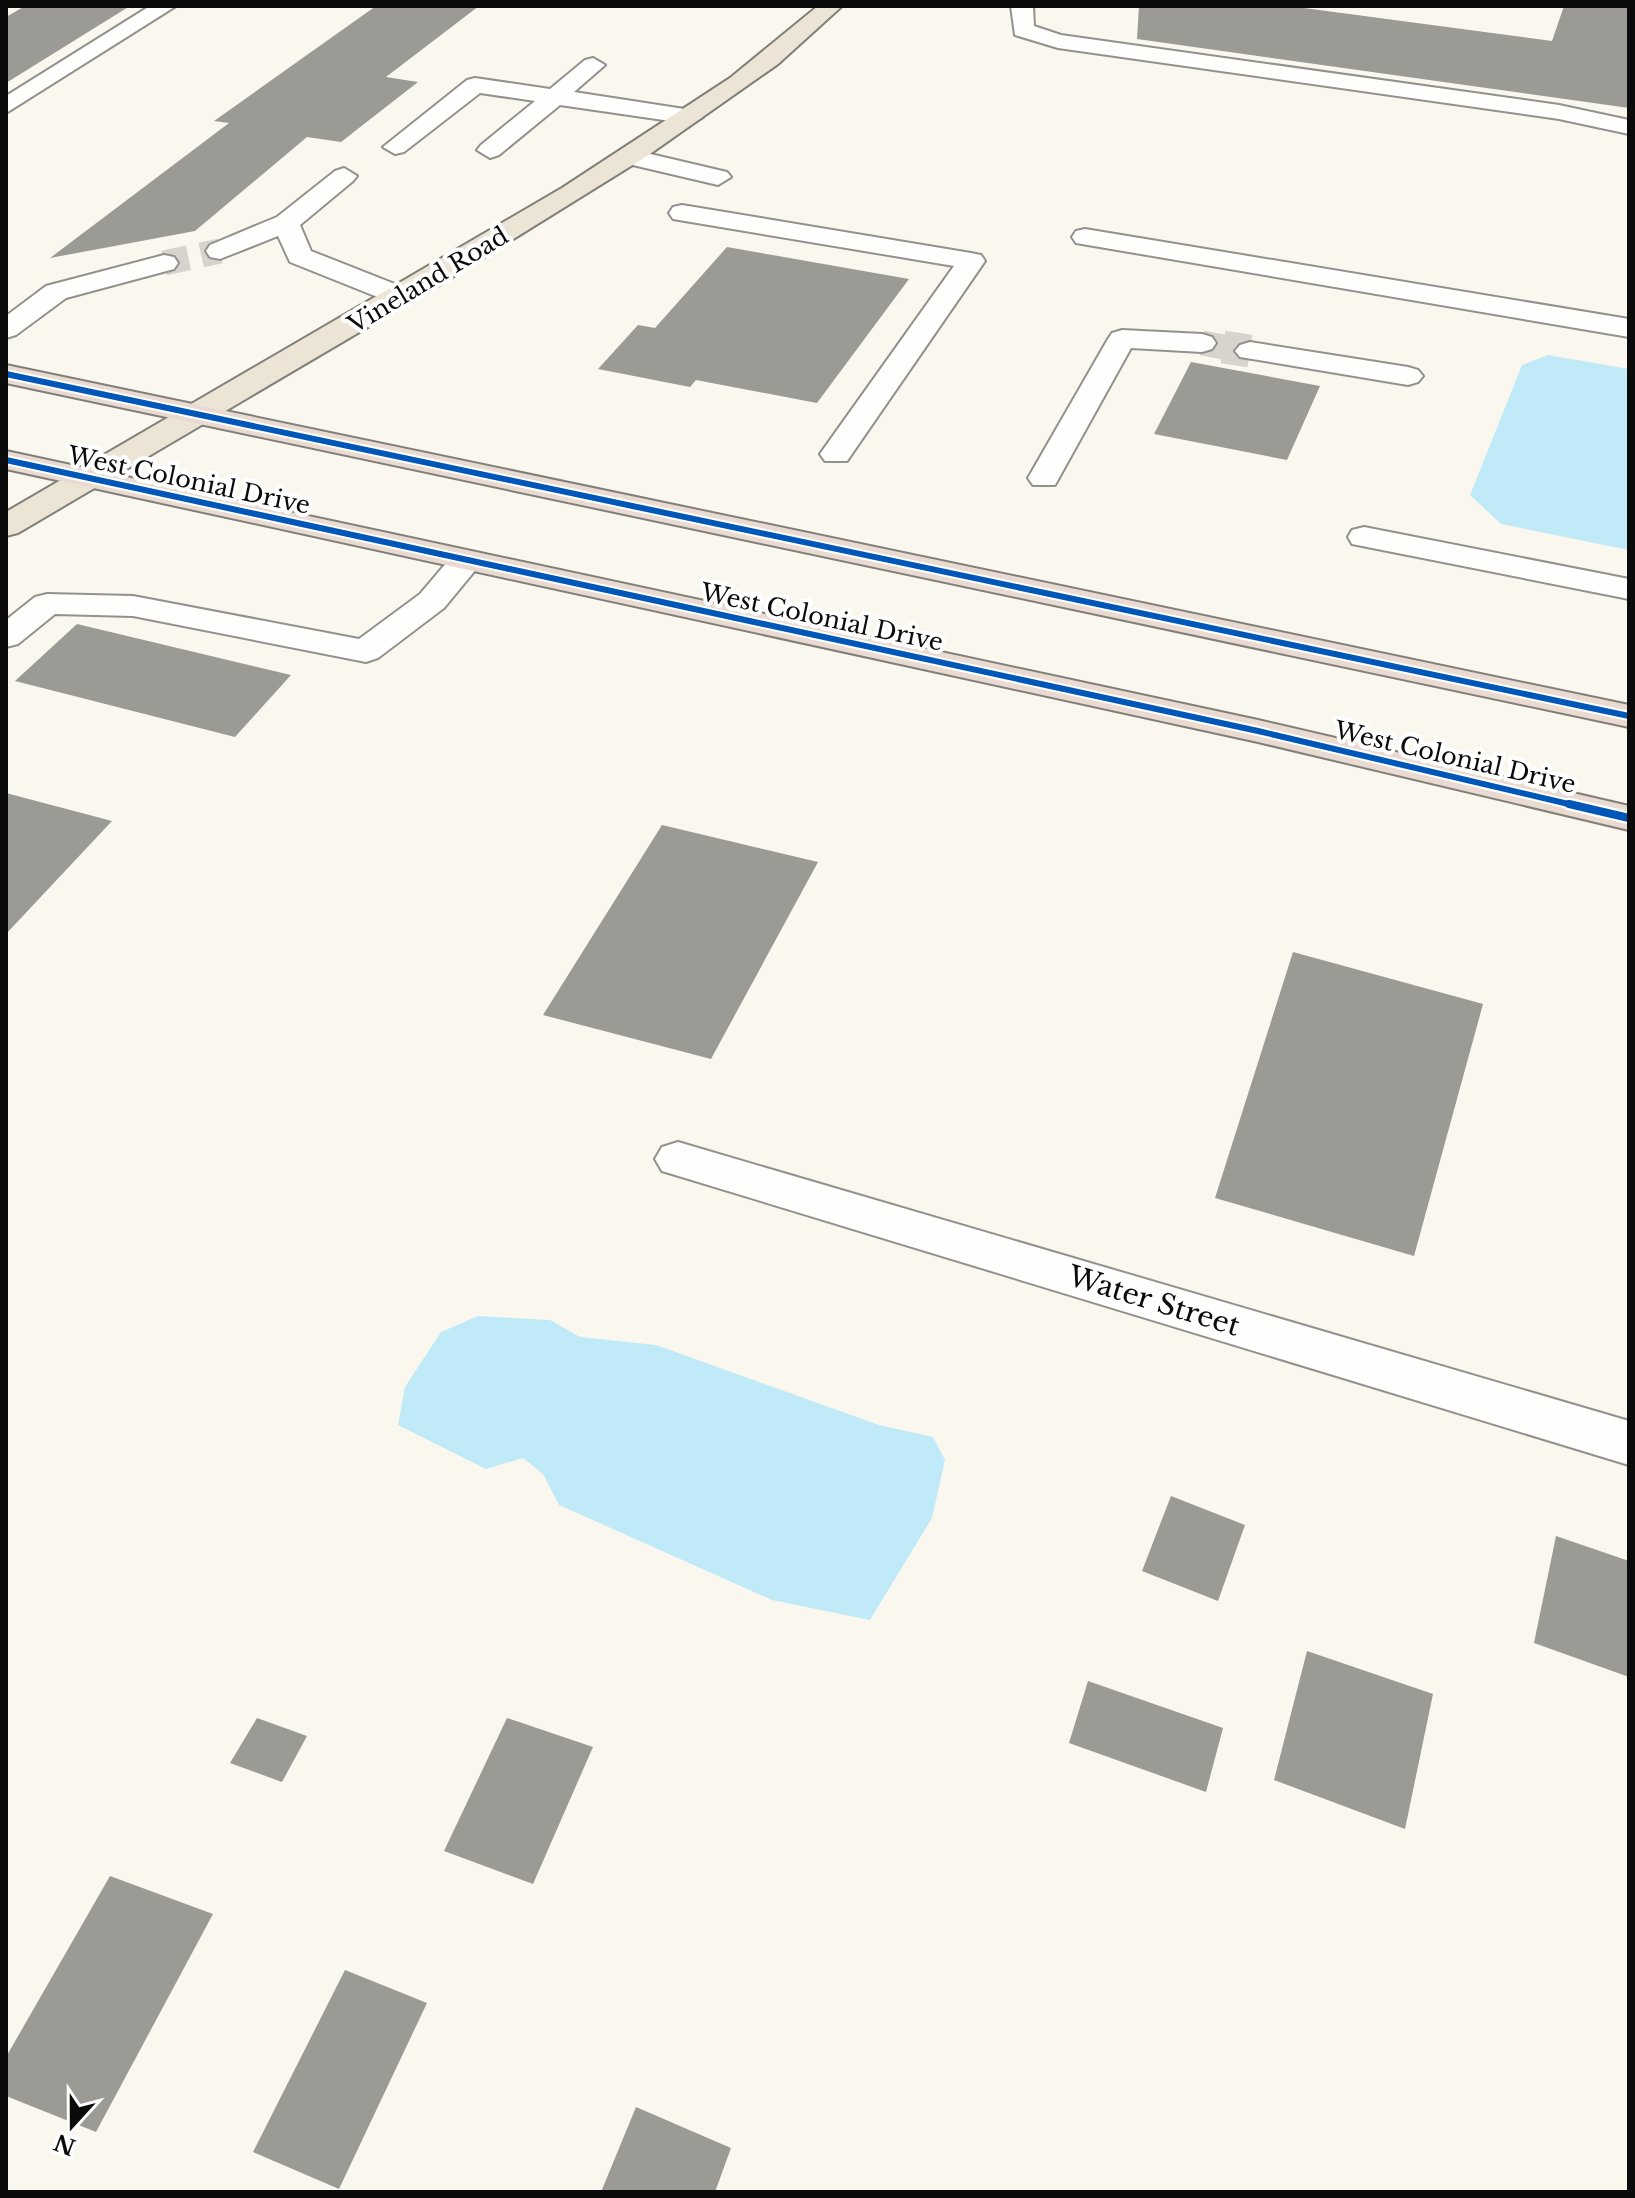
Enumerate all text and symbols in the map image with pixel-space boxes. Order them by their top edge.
street label: Vineland Road [342,221,513,340]
street label: West Colonial Drive [64,440,313,520]
street label: West Colonial Drive [697,577,946,657]
street label: West Colonial Drive [1331,715,1578,799]
street label: Water Street [1063,1258,1244,1344]
north arrow [32,2086,112,2166]
text: N [50,2128,80,2161]

